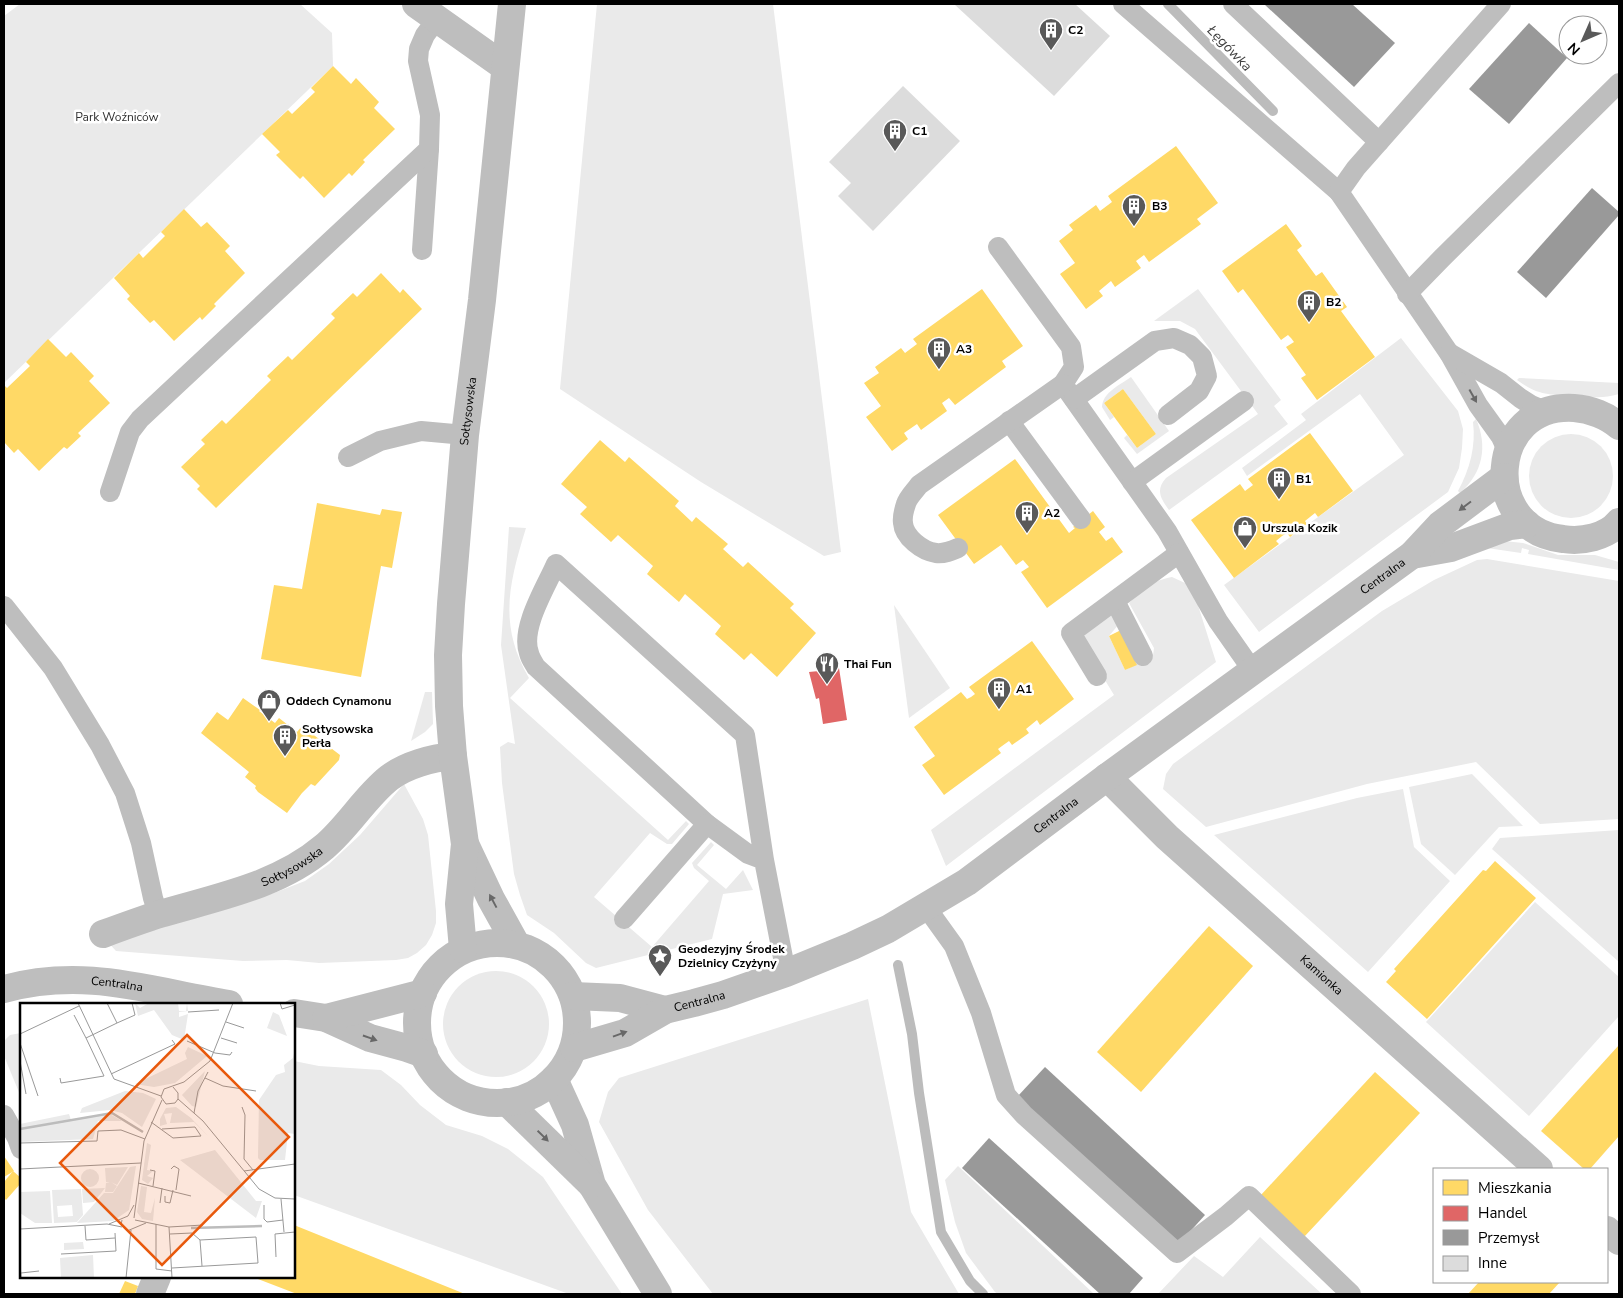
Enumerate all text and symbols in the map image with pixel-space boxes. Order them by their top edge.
north arrow [1558,15,1608,65]
building icon: C2 [1038,17,1064,51]
water label: Łęgówka [1202,21,1256,75]
place label: C2 [1068,22,1083,38]
text: N [1564,38,1585,59]
park label: Park Woźniców [75,109,159,125]
building icon: C1 [882,118,908,152]
place label: C1 [912,123,927,139]
building icon: B3 [1121,193,1147,227]
place label: B3 [1152,198,1167,214]
building icon: B2 [1296,289,1322,323]
place label: B2 [1326,294,1341,310]
building icon: A3 [926,336,952,370]
place label: A3 [956,341,972,357]
street label: Sołtysowska [456,376,480,446]
one-way arrow [1468,389,1477,403]
building icon: B1 [1266,466,1292,500]
place label: B1 [1296,471,1311,487]
building icon: A2 [1014,500,1040,534]
one-way arrow [1459,501,1472,512]
place label: A2 [1044,505,1060,521]
shop icon: Urszula Kozik [1232,515,1258,549]
place label: Urszula Kozik [1262,520,1338,536]
street label: Centralna [1357,554,1409,598]
restaurant icon: Thai Fun [814,651,840,685]
place label: Thai Fun [844,656,892,672]
building icon: A1 [986,676,1012,710]
place label: A1 [1016,681,1032,697]
shop icon: Oddech Cynamonu [256,688,282,722]
place label: Oddech Cynamonu [286,693,391,709]
place label: Sołtysowska Perła [302,721,373,751]
building icon: Sołtysowska Perła [272,723,298,757]
street label: Centralna [1030,793,1082,838]
street label: Sołtysowska [259,843,326,890]
one-way arrow [489,894,497,908]
place label: Geodezyjny Środek Dzielnicy Czyżyny [678,941,785,971]
place icon: Geodezyjny Środek Dzielnicy Czyżyny [647,943,673,977]
street label: Kamionka [1297,951,1347,998]
street label: Centralna [90,973,144,995]
street label: Centralna [672,987,727,1016]
inset map [20,1003,295,1278]
one-way arrow [613,1030,628,1038]
one-way arrow [363,1035,378,1042]
one-way arrow [536,1130,548,1142]
legend [1433,1168,1608,1283]
text: Mieszkania [1478,1178,1552,1198]
text: Handel [1478,1203,1528,1223]
text: Przemysł [1478,1228,1540,1248]
text: Inne [1478,1253,1507,1273]

